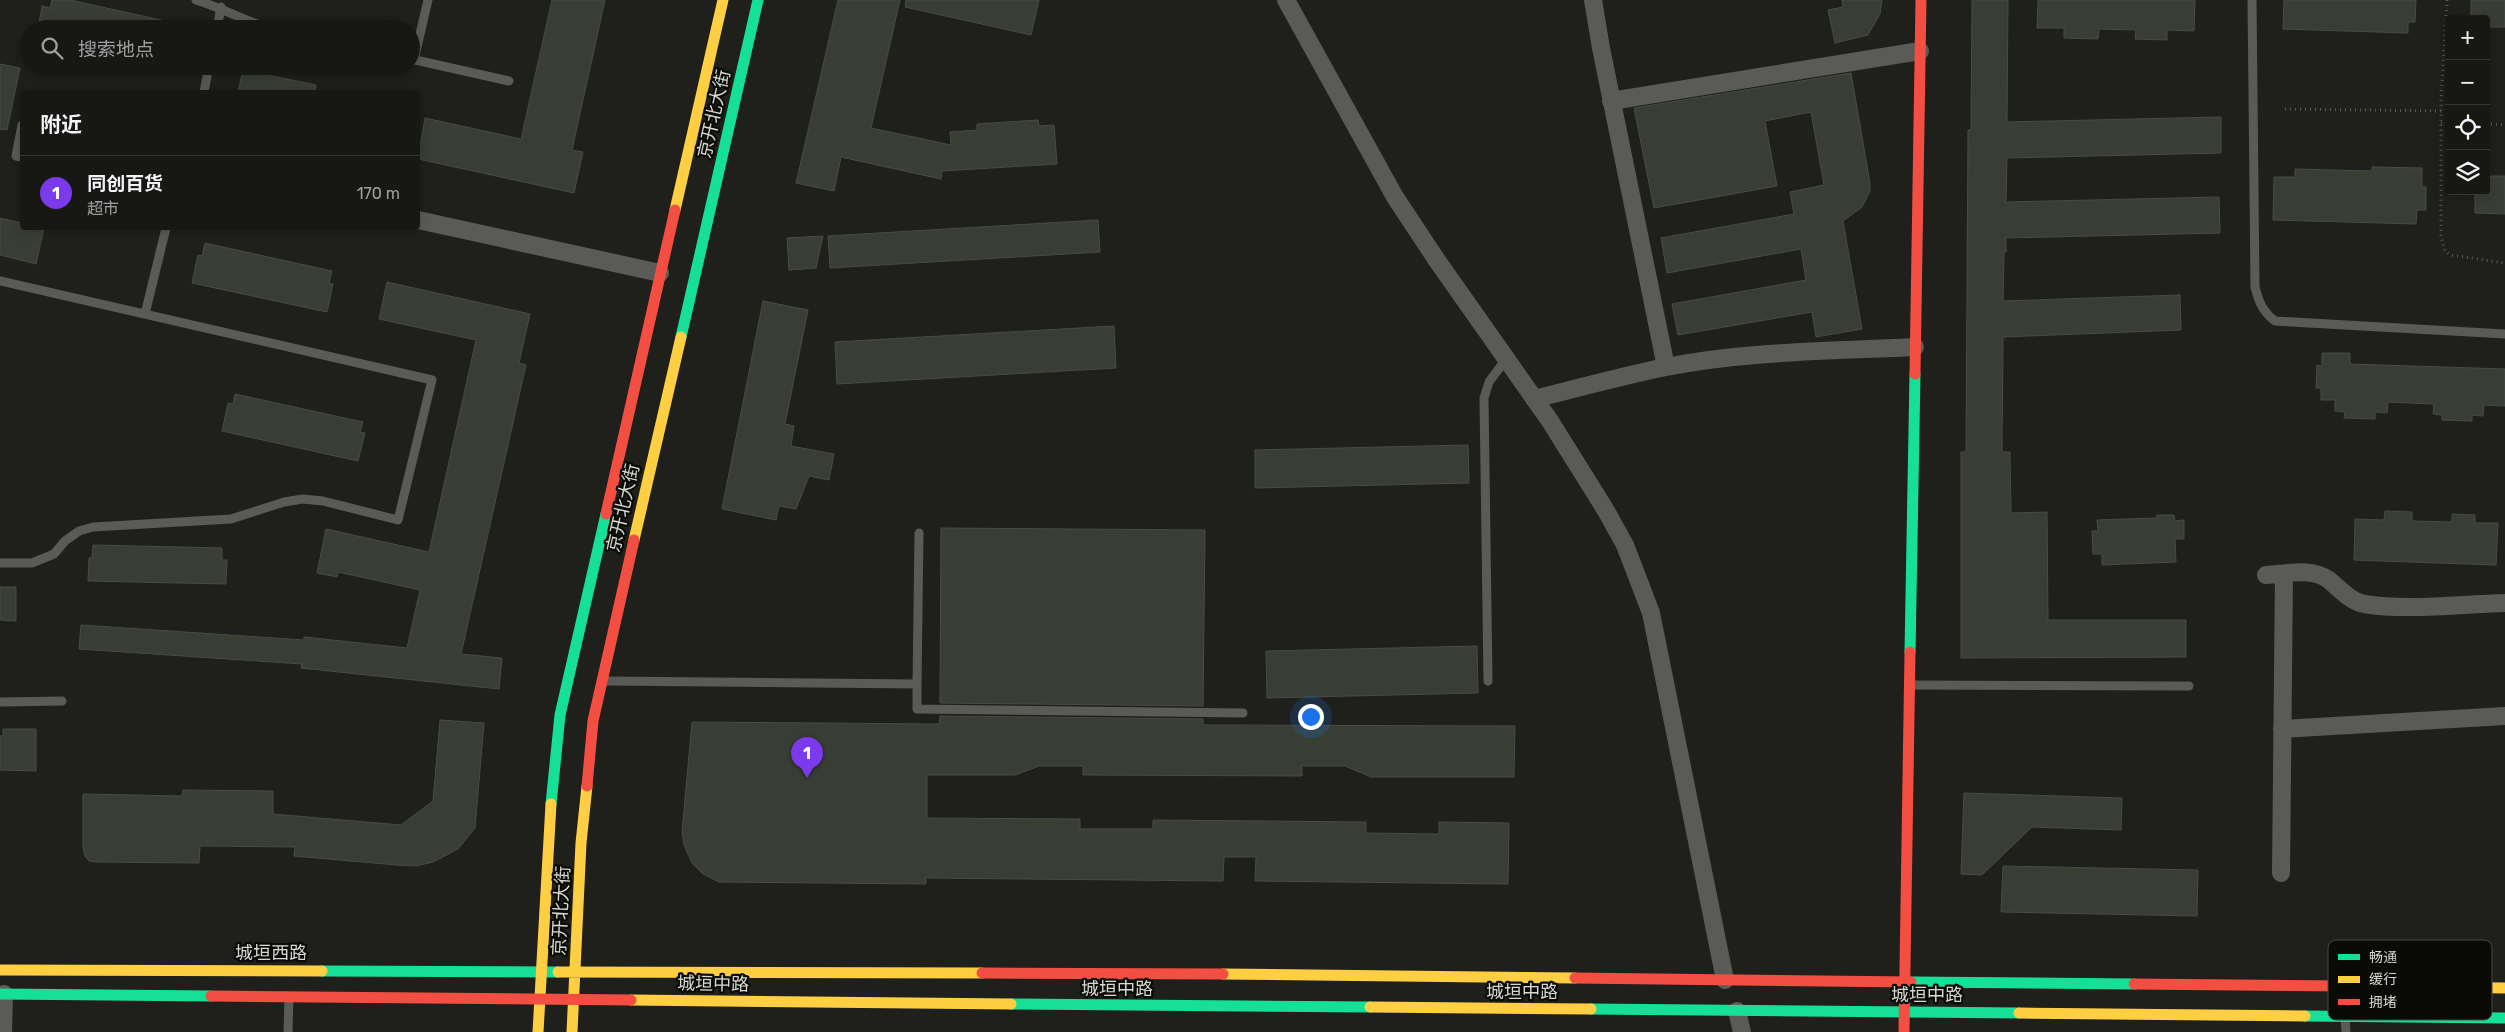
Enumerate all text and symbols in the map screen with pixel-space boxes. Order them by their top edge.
map controls [2445,15,2490,195]
button: + [2445,15,2490,60]
search box [20,20,420,75]
icon: search [38,34,66,62]
text: 搜索地点 [78,38,154,61]
button: − [2445,60,2490,105]
street label: 京开北大街 [693,68,735,160]
button: locate [2445,105,2490,150]
text: 附近 [40,112,82,137]
button: layers [2445,150,2490,195]
text: 同创百货 [87,172,163,195]
text: 1 [52,184,60,203]
text: 170 m [357,184,400,203]
text: 超市 [87,199,119,218]
street label: 京开北大街 [602,462,644,554]
your location [1298,704,1324,730]
pin: 1 [791,737,823,778]
street label: 京开北大街 [548,865,574,957]
legend [2328,940,2492,1020]
street label: 城垣西路 [235,942,307,964]
text: 畅通 [2369,949,2397,966]
text: 缓行 [2369,971,2397,988]
street label: 城垣中路 [677,972,749,996]
street label: 城垣中路 [1081,978,1153,1000]
street label: 城垣中路 [1486,981,1558,1003]
street label: 城垣中路 [1891,984,1963,1006]
text: 拥堵 [2369,994,2397,1011]

